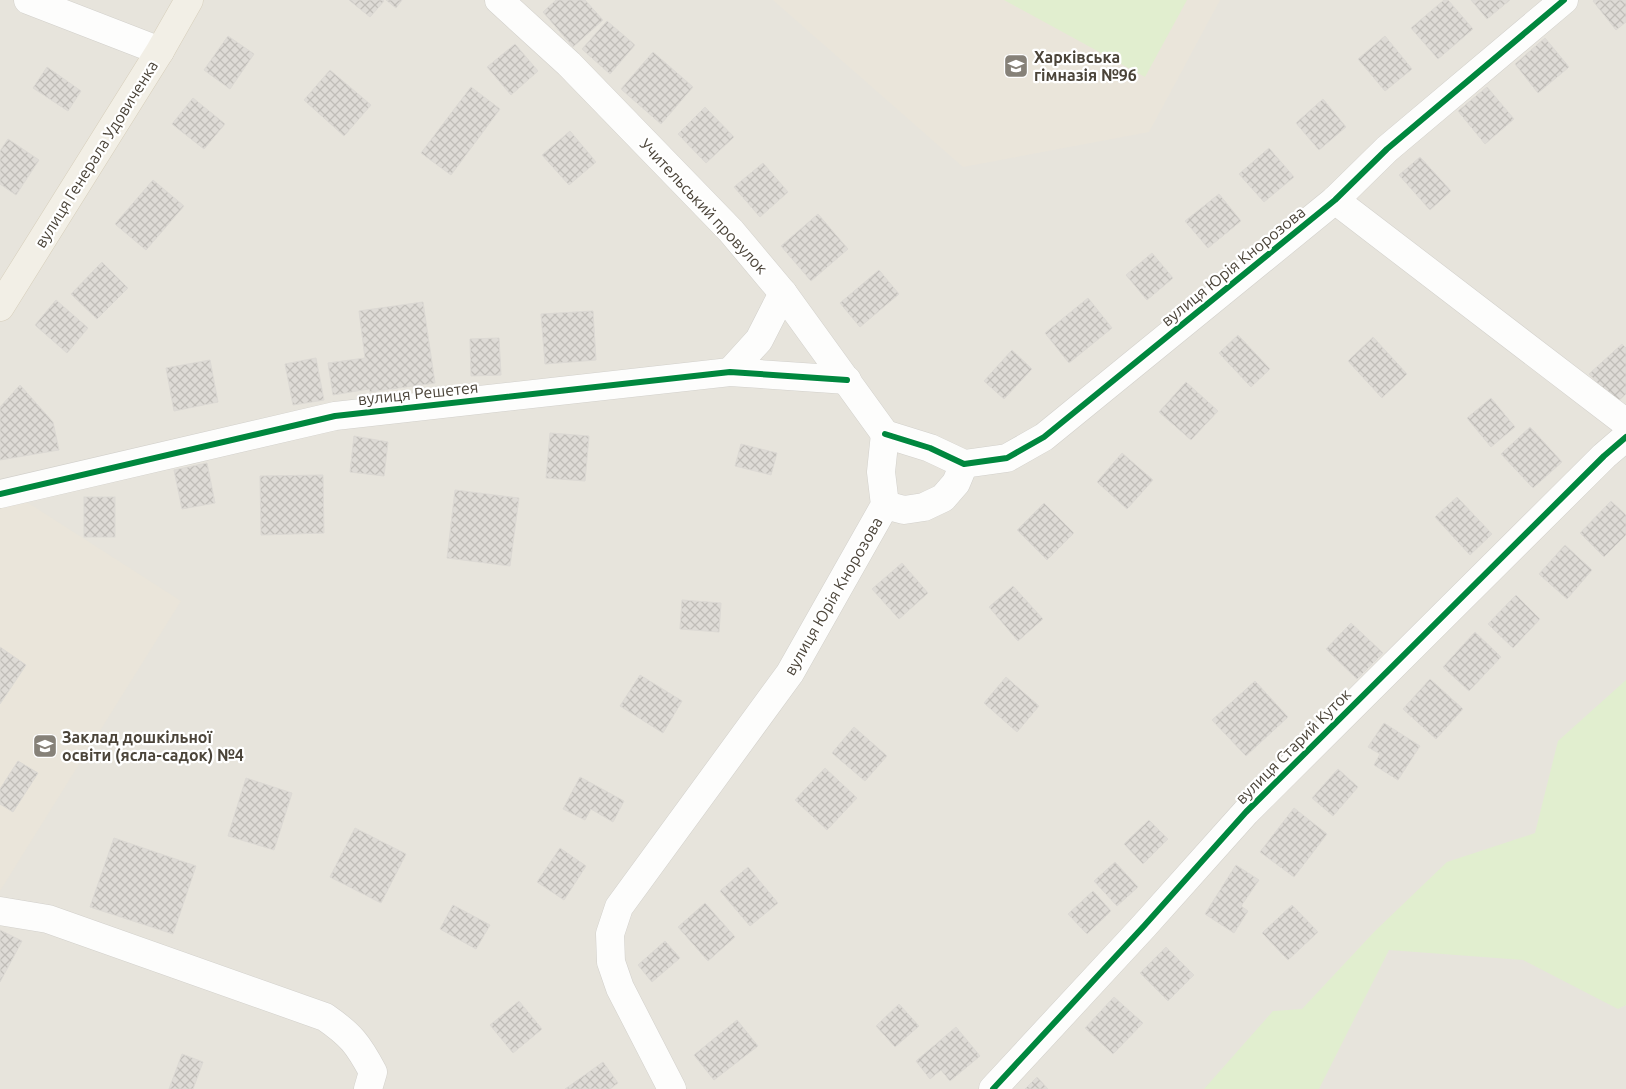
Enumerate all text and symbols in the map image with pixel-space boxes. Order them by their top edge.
place label: Харківська гімназія №96 [1034,48,1137,84]
school or university icon: Харківська гімназія №96 [1003,53,1029,79]
street label: вулиця Генерала Удовиченка [31,57,161,251]
street label: Учительський провулок [637,135,771,277]
street label: вулиця Юрія Кнорозова [1158,202,1308,330]
street label: вулиця Решетея [357,378,479,408]
street label: вулиця Юрія Кнорозова [780,514,886,678]
street label: вулиця Старий Куток [1232,685,1354,807]
place label: Заклад дошкільної освіти (ясла-садок) №4 [62,728,244,765]
school or university icon: Заклад дошкільної освіти (ясла-садок) №4 [32,733,58,759]

